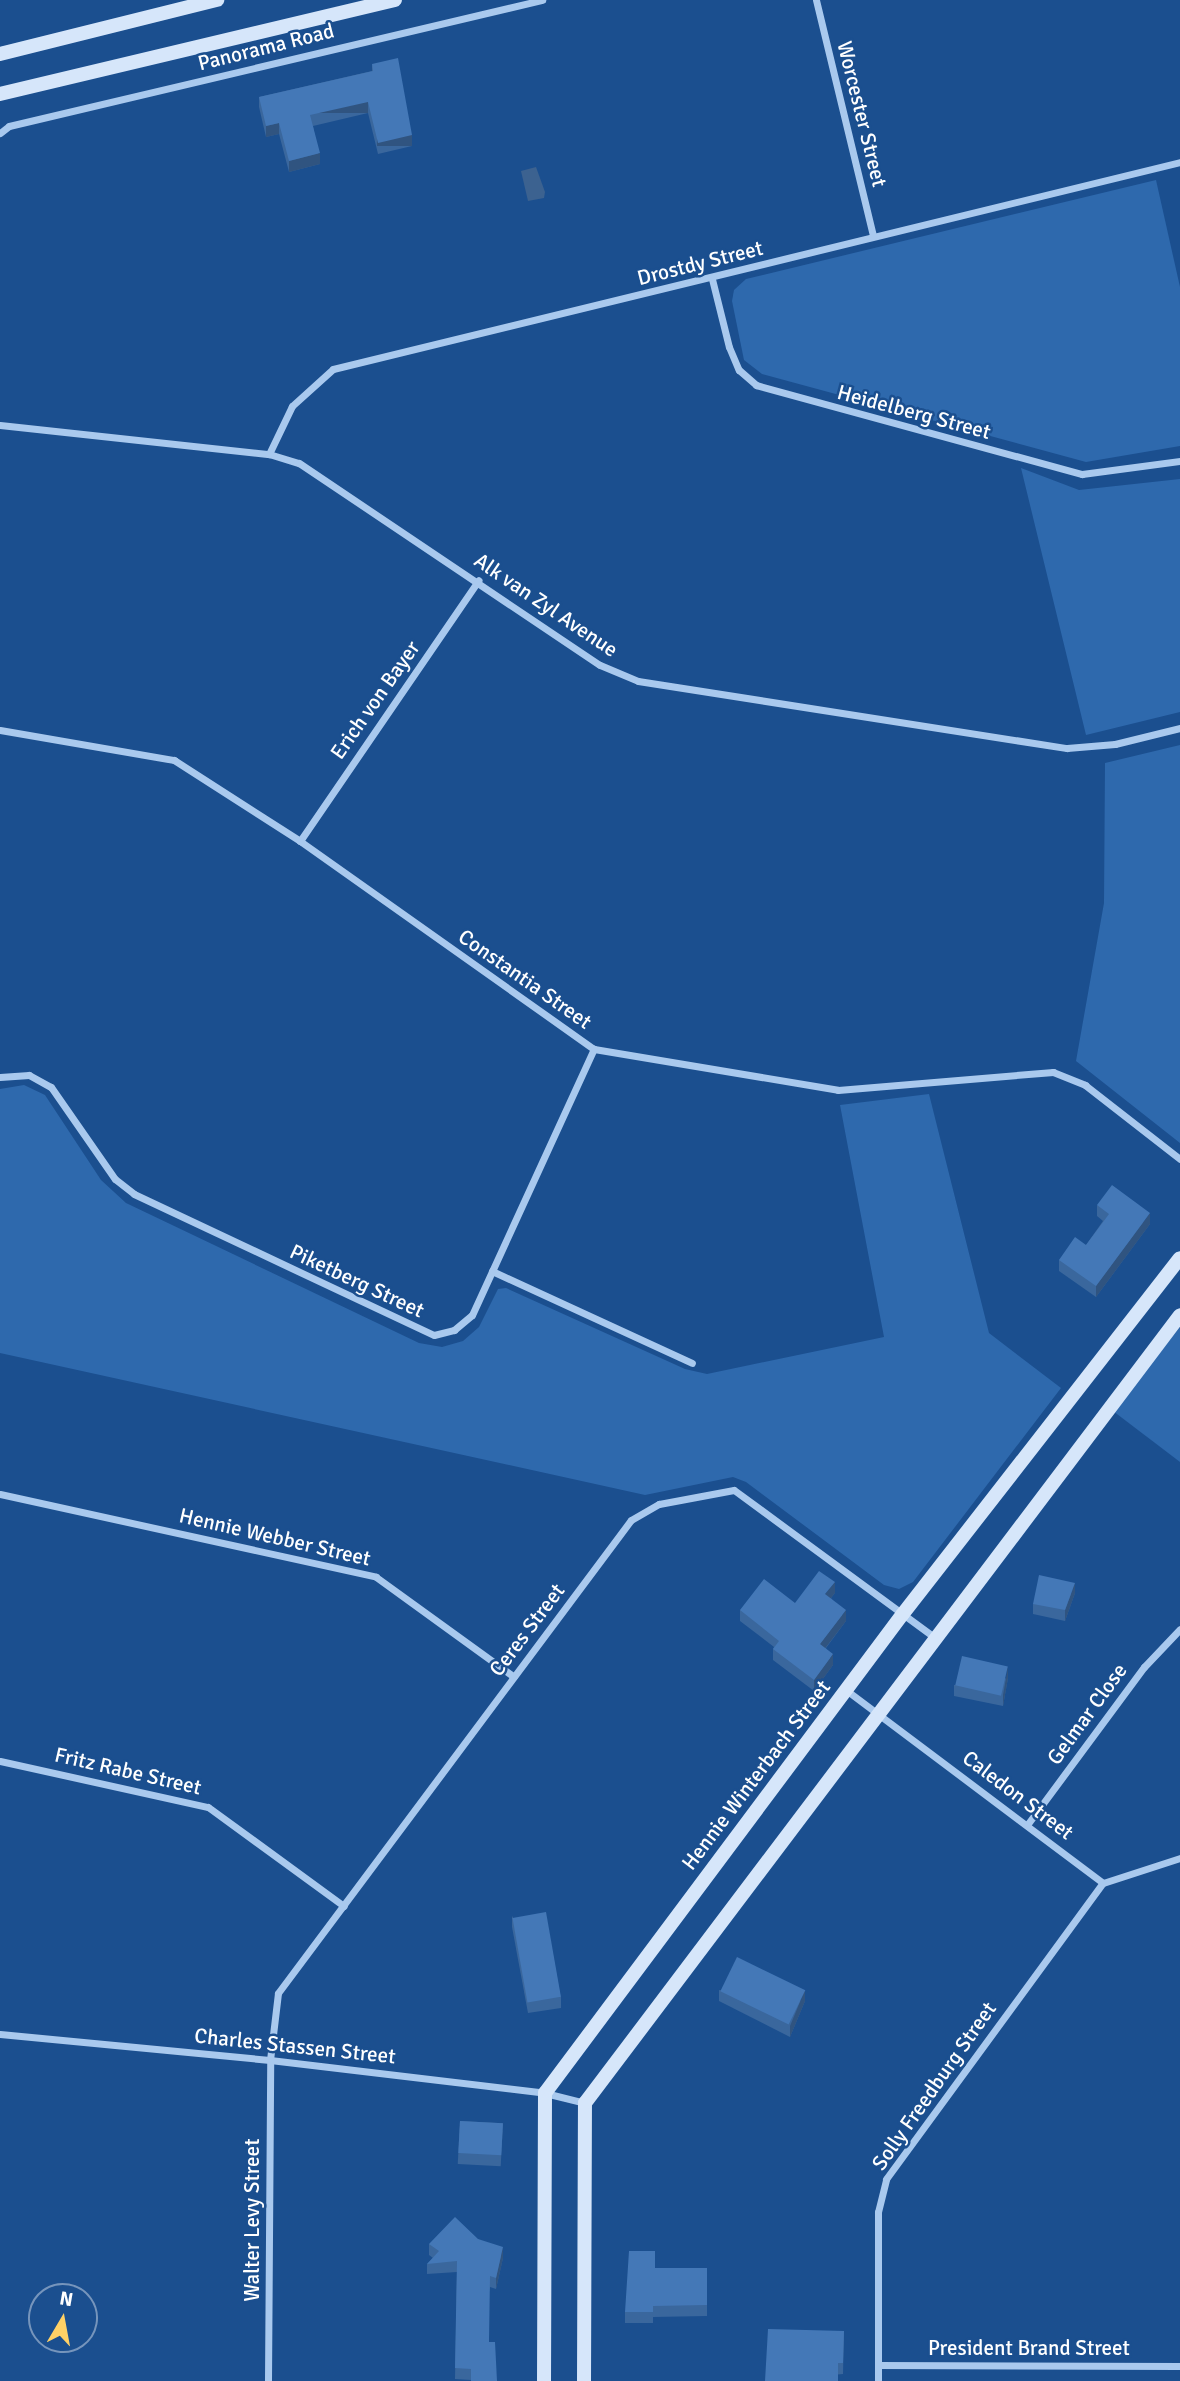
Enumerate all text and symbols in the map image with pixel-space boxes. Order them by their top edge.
street label: Panorama Road [195,18,337,76]
street label: Worcester Street [832,38,892,190]
street label: Drostdy Street [635,235,765,291]
street label: Heidelberg Street [835,379,993,445]
street label: Alk van Zyl Avenue [469,548,623,662]
street label: Erich von Bayer [325,636,425,764]
street label: Constantia Street [454,924,596,1034]
street label: Piketberg Street [286,1239,428,1323]
street label: Hennie Webber Street [177,1503,373,1571]
street label: Ceres Street [484,1579,570,1681]
street label: Gelmar Close [1042,1658,1132,1770]
street label: Hennie Winterbach Street [676,1675,836,1875]
street label: Fritz Rabe Street [52,1742,204,1800]
street label: Caledon Street [958,1745,1078,1845]
street label: Solly Freedburg Street [867,1997,1001,2175]
street label: Charles Stassen Street [193,2023,397,2069]
street label: Walter Levy Street [239,2139,265,2301]
north arrow [28,2283,98,2353]
text: N [58,2286,75,2312]
street label: President Brand Street [928,2335,1130,2361]

